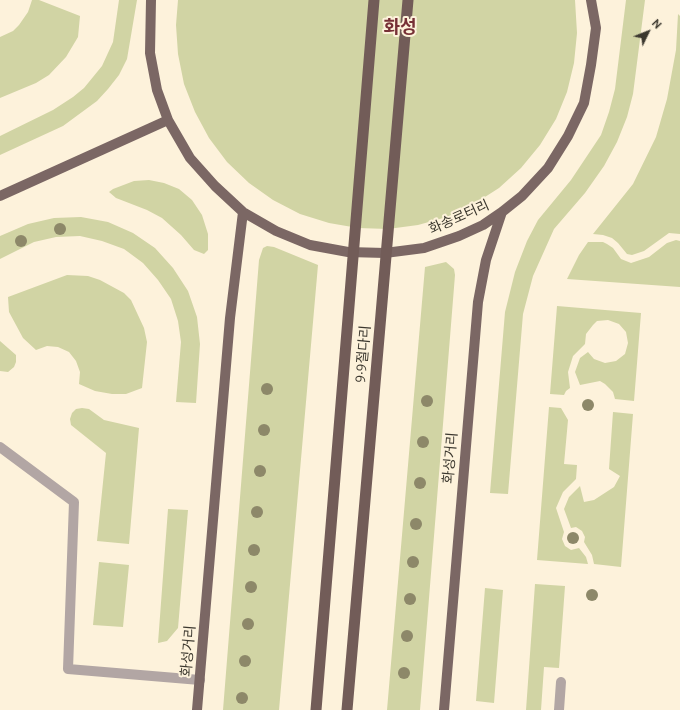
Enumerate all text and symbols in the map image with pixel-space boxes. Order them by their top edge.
north arrow [628,12,668,52]
district label: 화성 [383,16,417,38]
text: N [650,17,664,31]
street label: 화송로터리 [426,196,492,238]
street label: 9·9절다리 [352,324,374,384]
street label: 화성거리 [439,432,461,484]
street label: 화성거리 [177,625,199,677]

